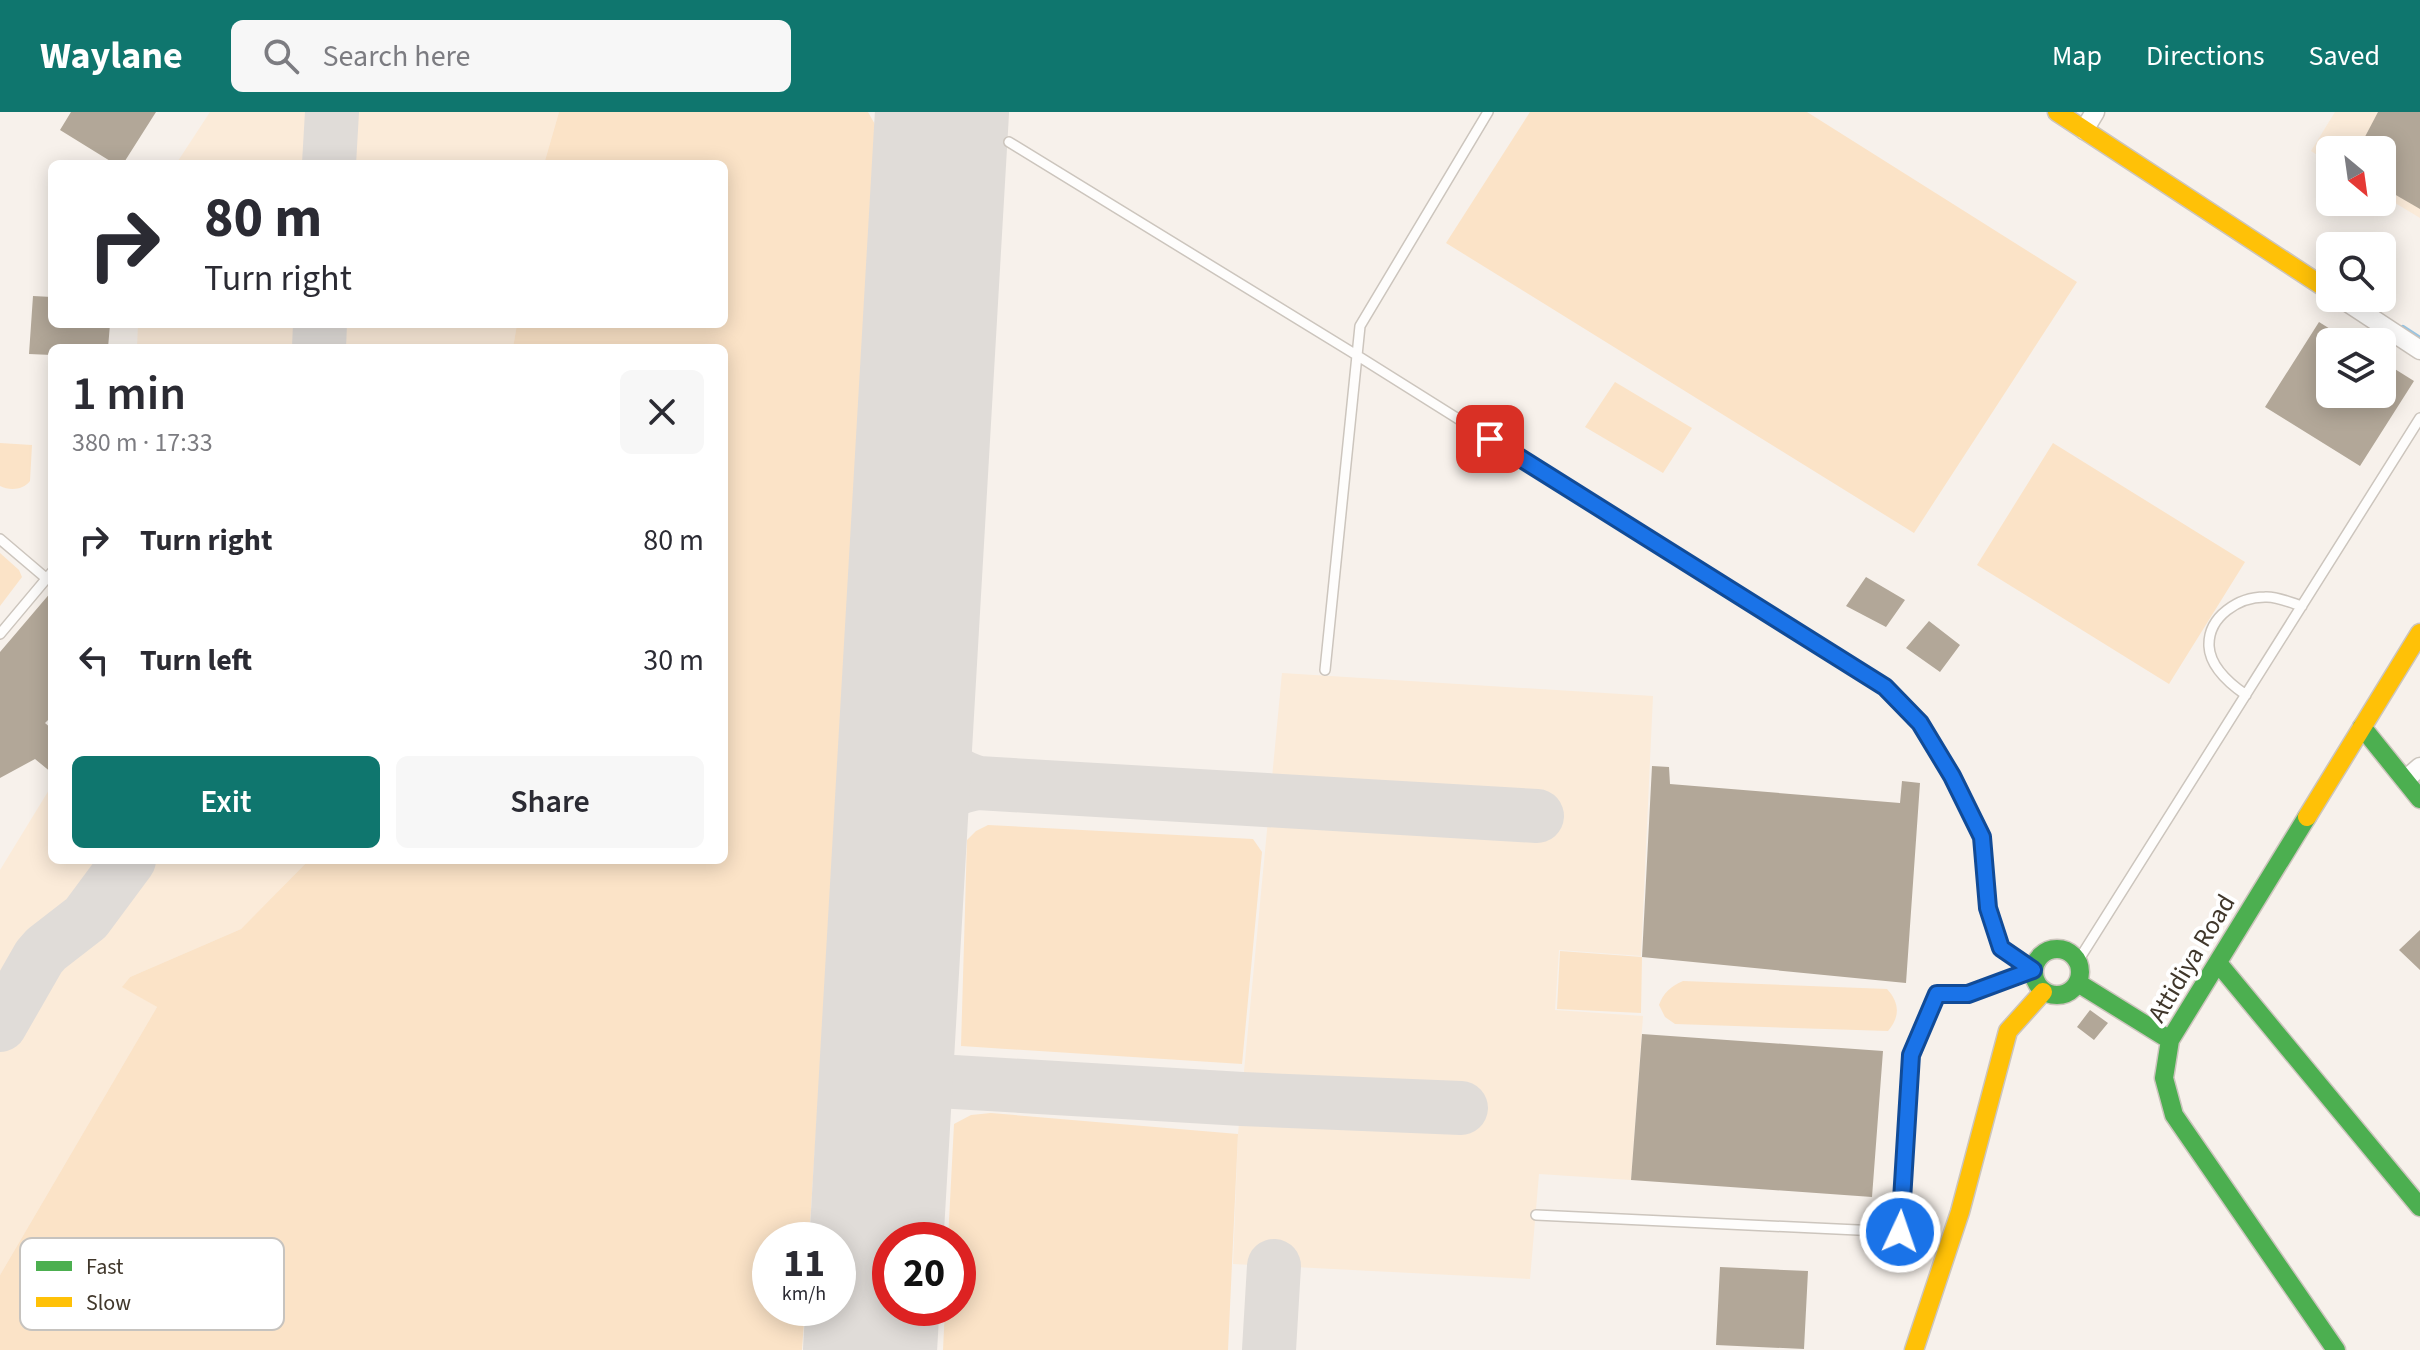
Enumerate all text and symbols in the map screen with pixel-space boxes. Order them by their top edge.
search box [231,20,791,92]
text: Waylane [40,29,183,83]
icon: search [259,34,303,78]
text: Search here [323,35,471,78]
text: Map [2052,36,2102,76]
text: Directions [2146,36,2265,76]
text: Saved [2309,36,2380,76]
north arrow [2316,136,2396,216]
map controls [2316,136,2396,408]
text: 80 m [204,179,322,258]
icon: right [72,192,176,296]
button: search [2316,232,2396,312]
text: Turn right [204,253,352,304]
button: layers [2316,328,2396,408]
text: 1 min [72,360,186,428]
button: close [620,370,704,454]
pin [1456,405,1524,473]
icon: arrive [1468,417,1512,461]
text: 380 m · 17:33 [72,424,213,461]
icon: right [72,518,116,562]
text: Turn right [140,519,272,562]
text: 80 m [643,519,704,562]
icon: left [72,638,116,682]
text: Turn left [140,639,252,682]
text: 30 m [643,639,704,682]
button: Exit [72,756,380,848]
button: Share [396,756,704,848]
street label: Attidiya Road [2139,887,2244,1029]
position arrow [1858,1190,1942,1274]
speed limit sign: 20 [872,1222,976,1326]
text: 11 [783,1235,825,1292]
legend [20,1238,284,1330]
text: Fast [86,1251,124,1283]
text: km/h [782,1280,826,1308]
text: Slow [86,1287,131,1319]

